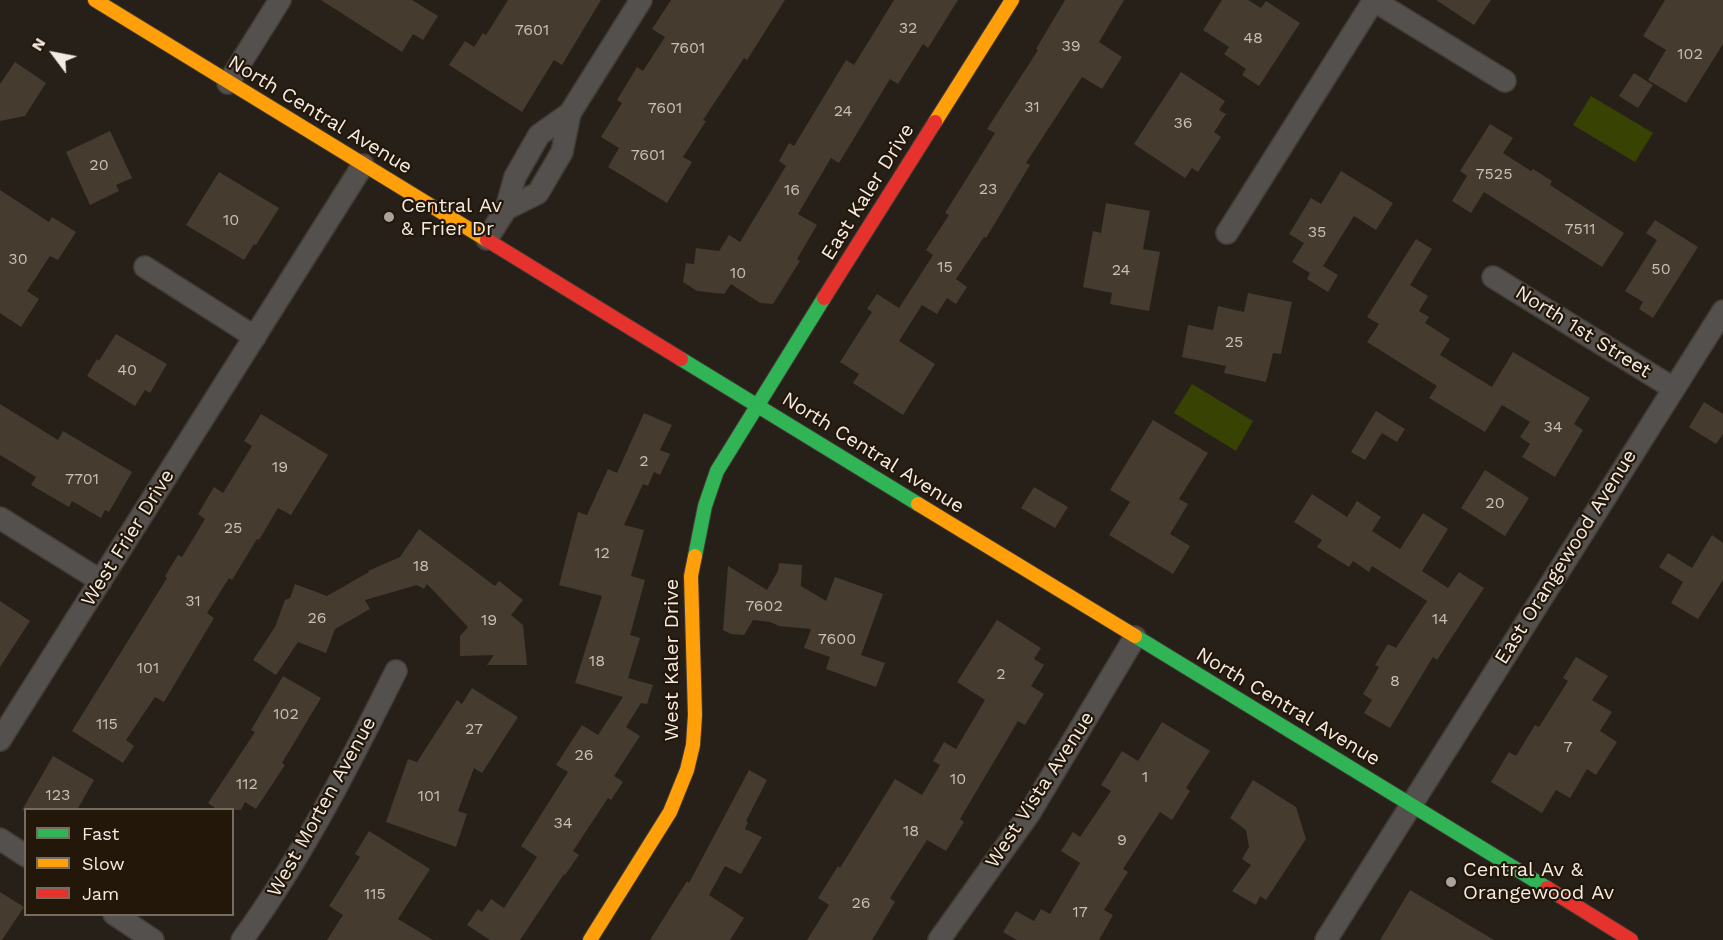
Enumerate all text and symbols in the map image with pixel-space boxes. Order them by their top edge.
house number: 32 [899,18,917,38]
house number: 7601 [515,20,549,40]
north arrow [24,24,84,84]
house number: 48 [1243,28,1263,48]
text: N [27,34,50,54]
house number: 39 [1061,36,1081,56]
house number: 7601 [671,38,705,58]
house number: 102 [1677,44,1703,64]
street label: North Central Avenue [224,51,416,179]
house number: 31 [1024,97,1040,117]
house number: 7601 [648,98,682,118]
house number: 24 [834,101,852,121]
house number: 36 [1173,113,1193,133]
street label: East Kaler Drive [816,119,920,265]
house number: 7601 [631,145,665,165]
house number: 20 [89,155,109,175]
house number: 7525 [1476,164,1512,184]
house number: 23 [979,179,997,199]
house number: 16 [784,180,800,200]
place label: Central Av & Frier Dr [401,194,502,241]
house number: 10 [223,210,239,230]
marker: Central Av & Frier Dr [382,210,396,224]
house number: 7511 [1565,219,1595,239]
house number: 35 [1308,222,1326,242]
house number: 30 [8,249,28,269]
house number: 15 [937,257,953,277]
house number: 50 [1651,259,1671,279]
house number: 24 [1112,260,1130,280]
house number: 10 [730,263,746,283]
street label: North 1st Street [1511,281,1655,383]
house number: 25 [1225,332,1243,352]
house number: 40 [117,360,137,380]
street label: North Central Avenue [777,387,969,519]
house number: 34 [1543,417,1563,437]
street label: East Orangewood Avenue [1490,445,1642,669]
house number: 2 [639,451,649,471]
house number: 19 [272,457,288,477]
street label: West Frier Drive [76,465,180,611]
house number: 7701 [65,469,99,489]
house number: 20 [1485,493,1505,513]
house number: 25 [224,518,242,538]
house number: 12 [594,543,610,563]
house number: 18 [413,556,429,576]
street label: West Kaler Drive [660,579,684,741]
house number: 31 [185,591,201,611]
house number: 7602 [745,596,783,616]
house number: 26 [307,608,327,628]
house number: 14 [1432,609,1448,629]
house number: 19 [481,610,497,630]
house number: 7600 [818,629,856,649]
street label: North Central Avenue [1192,643,1384,771]
house number: 18 [589,651,605,671]
house number: 101 [137,658,159,678]
house number: 2 [996,664,1006,684]
house number: 8 [1390,671,1400,691]
house number: 102 [273,704,299,724]
street label: West Vista Avenue [980,707,1100,873]
street label: West Morten Avenue [263,713,381,901]
house number: 115 [96,714,118,734]
house number: 27 [465,719,483,739]
house number: 7 [1564,737,1572,757]
house number: 26 [574,745,594,765]
house number: 1 [1142,767,1148,787]
house number: 10 [950,769,966,789]
house number: 112 [236,774,258,794]
house number: 123 [46,785,70,805]
house number: 101 [418,786,440,806]
legend [24,808,234,916]
house number: 34 [553,813,573,833]
house number: 18 [903,821,919,841]
text: Fast [82,823,119,844]
house number: 9 [1117,830,1127,850]
text: Slow [82,853,125,874]
place label: Central Av & Orangewood Av [1463,858,1614,905]
marker: Central Av & Orangewood Av [1444,875,1458,889]
text: Jam [82,883,119,904]
house number: 115 [364,884,386,904]
house number: 26 [851,893,871,913]
house number: 17 [1072,902,1088,922]

